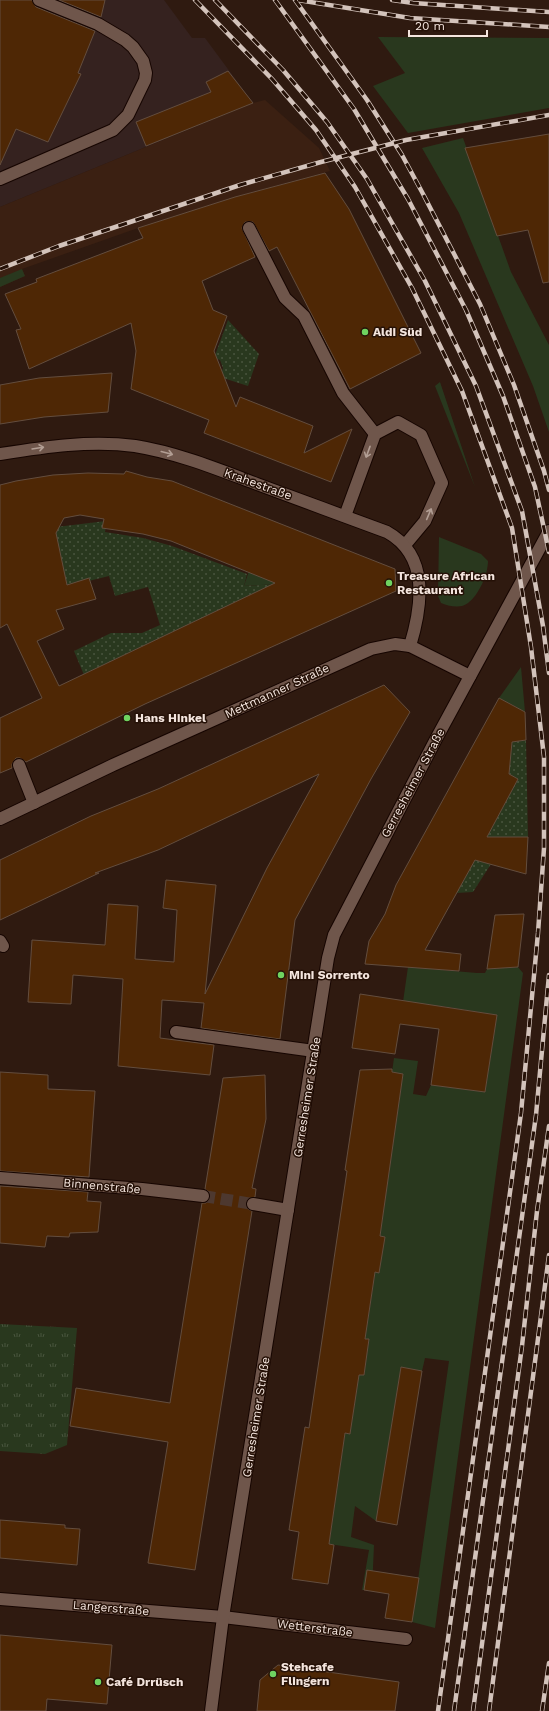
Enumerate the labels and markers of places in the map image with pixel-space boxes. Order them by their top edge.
place label: Aldi Süd [373,325,422,339]
marker: Aldi Süd [360,327,370,337]
place label: Treasure African Restaurant [397,569,495,597]
marker: Treasure African Restaurant [384,578,394,588]
place label: Hans Hinkel [135,711,206,725]
marker: Hans Hinkel [122,713,132,723]
place label: Mini Sorrento [289,968,370,982]
marker: Mini Sorrento [276,970,286,980]
place label: Stehcafe Flingern [281,1660,334,1688]
marker: Stehcafe Flingern [268,1669,278,1679]
place label: Café Drrüsch [106,1675,183,1689]
marker: Café Drrüsch [93,1677,103,1687]

